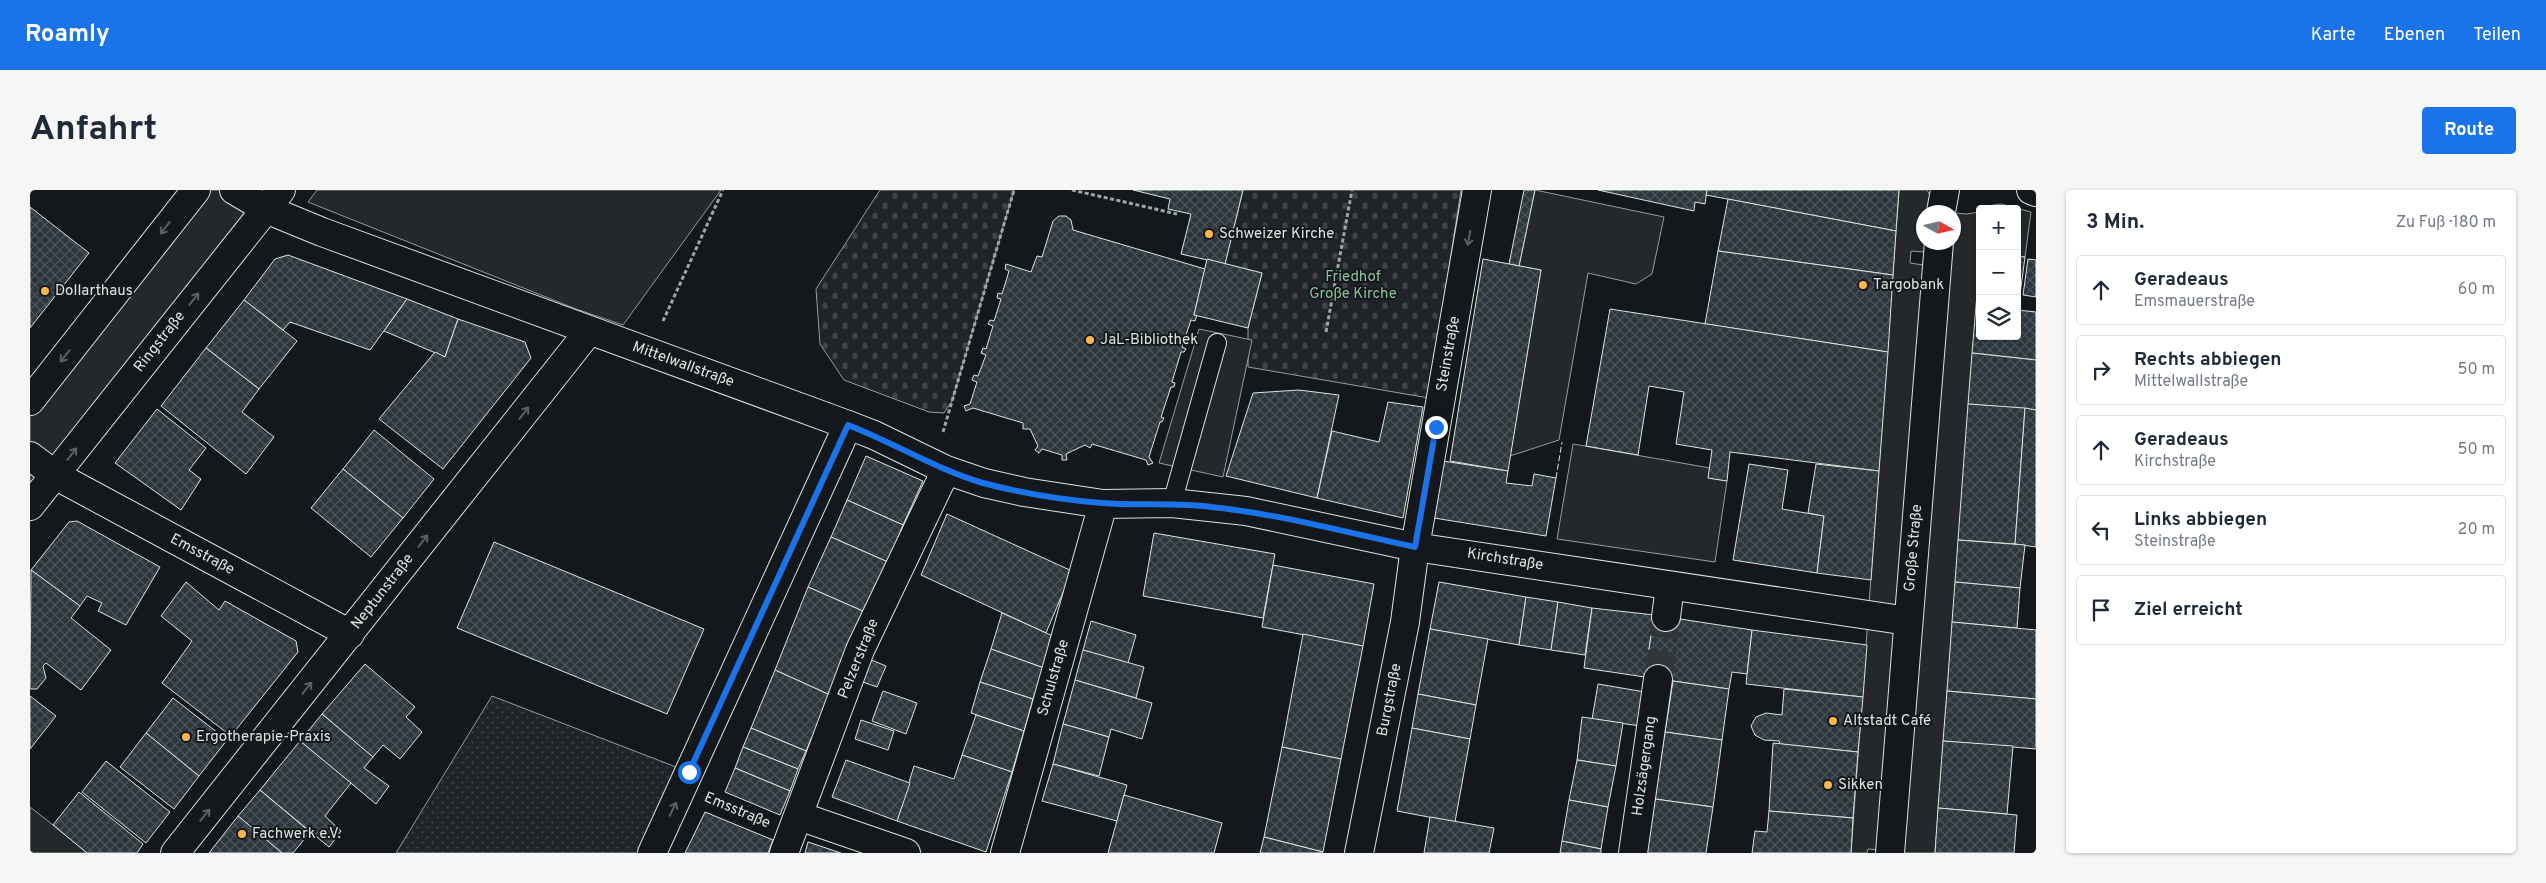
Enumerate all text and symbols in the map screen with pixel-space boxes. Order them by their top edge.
text: Roamly [25,20,110,50]
text: Karte [2311,24,2356,47]
text: Ebenen [2384,24,2445,47]
text: Teilen [2473,24,2521,47]
button: Route [2422,107,2516,154]
text: Anfahrt [30,108,157,152]
north arrow [1916,205,1961,250]
map controls [1976,205,2021,340]
button: + [1976,205,2021,250]
text: 3 Min. [2086,209,2144,236]
text: Zu Fuß · 180 m [2396,213,2496,233]
one-way arrow [160,221,171,234]
place label: Schweizer Kirche [1219,225,1334,244]
marker: Schweizer Kirche [1203,228,1215,240]
one-way arrow [1464,230,1474,246]
button: − [1976,250,2021,295]
park label: Friedhof Große Kirche [1309,268,1397,304]
text: Geradeaus [2134,268,2229,292]
place label: Targobank [1873,276,1944,295]
icon: ahead [2087,276,2115,304]
marker: Targobank [1857,279,1869,291]
text: 60 m [2458,280,2495,300]
place label: Dollarthaus [55,282,133,301]
marker: Dollarthaus [39,285,51,297]
text: Emsmauerstraße [2134,292,2255,312]
one-way arrow [189,293,200,306]
button: layers [1976,295,2021,340]
street label: Ringstraße [130,308,190,376]
street label: Steinstraße [1433,315,1465,393]
place label: JaL-Bibliothek [1100,331,1198,350]
marker: JaL-Bibliothek [1084,334,1096,346]
street label: Mittelwallstraße [630,338,736,392]
text: Rechts abbiegen [2134,348,2282,372]
one-way arrow [60,349,71,362]
icon: right [2087,356,2115,384]
text: 50 m [2458,360,2495,380]
text: Mittelwallstraße [2134,372,2248,392]
one-way arrow [519,407,530,420]
route end [1425,416,1448,439]
text: Geradeaus [2134,428,2229,452]
icon: ahead [2087,436,2115,464]
text: 50 m [2458,440,2495,460]
one-way arrow [66,448,77,461]
text: Kirchstraße [2134,452,2216,472]
street label: Große Straße [1901,503,1927,593]
text: Links abbiegen [2134,508,2267,532]
icon: left [2087,516,2115,544]
text: 20 m [2458,520,2495,540]
street label: Emsstraße [166,530,238,580]
text: Steinstraße [2134,532,2216,552]
one-way arrow [418,535,429,548]
street label: Kirchstraße [1466,545,1544,575]
street label: Neptunstraße [347,550,419,634]
icon: arrive [2087,596,2115,624]
text: Ziel erreicht [2134,598,2243,622]
street label: Pelzerstraße [834,616,884,702]
street label: Schulstraße [1034,638,1074,718]
street label: Burgstraße [1374,662,1406,738]
one-way arrow [301,682,312,695]
place label: Altstadt Café [1843,712,1931,731]
street label: Holzsägergang [1629,715,1661,817]
marker: Altstadt Café [1827,715,1839,727]
place label: Ergotherapie-Praxis [196,728,331,747]
marker: Ergotherapie-Praxis [180,731,192,743]
route start [678,761,701,784]
place label: Sikken [1838,776,1883,795]
marker: Sikken [1822,779,1834,791]
street label: Emsstraße [701,789,773,833]
one-way arrow [669,802,679,817]
one-way arrow [200,809,211,822]
place label: Fachwerk e.V. [252,825,341,844]
marker: Fachwerk e.V. [236,828,248,840]

